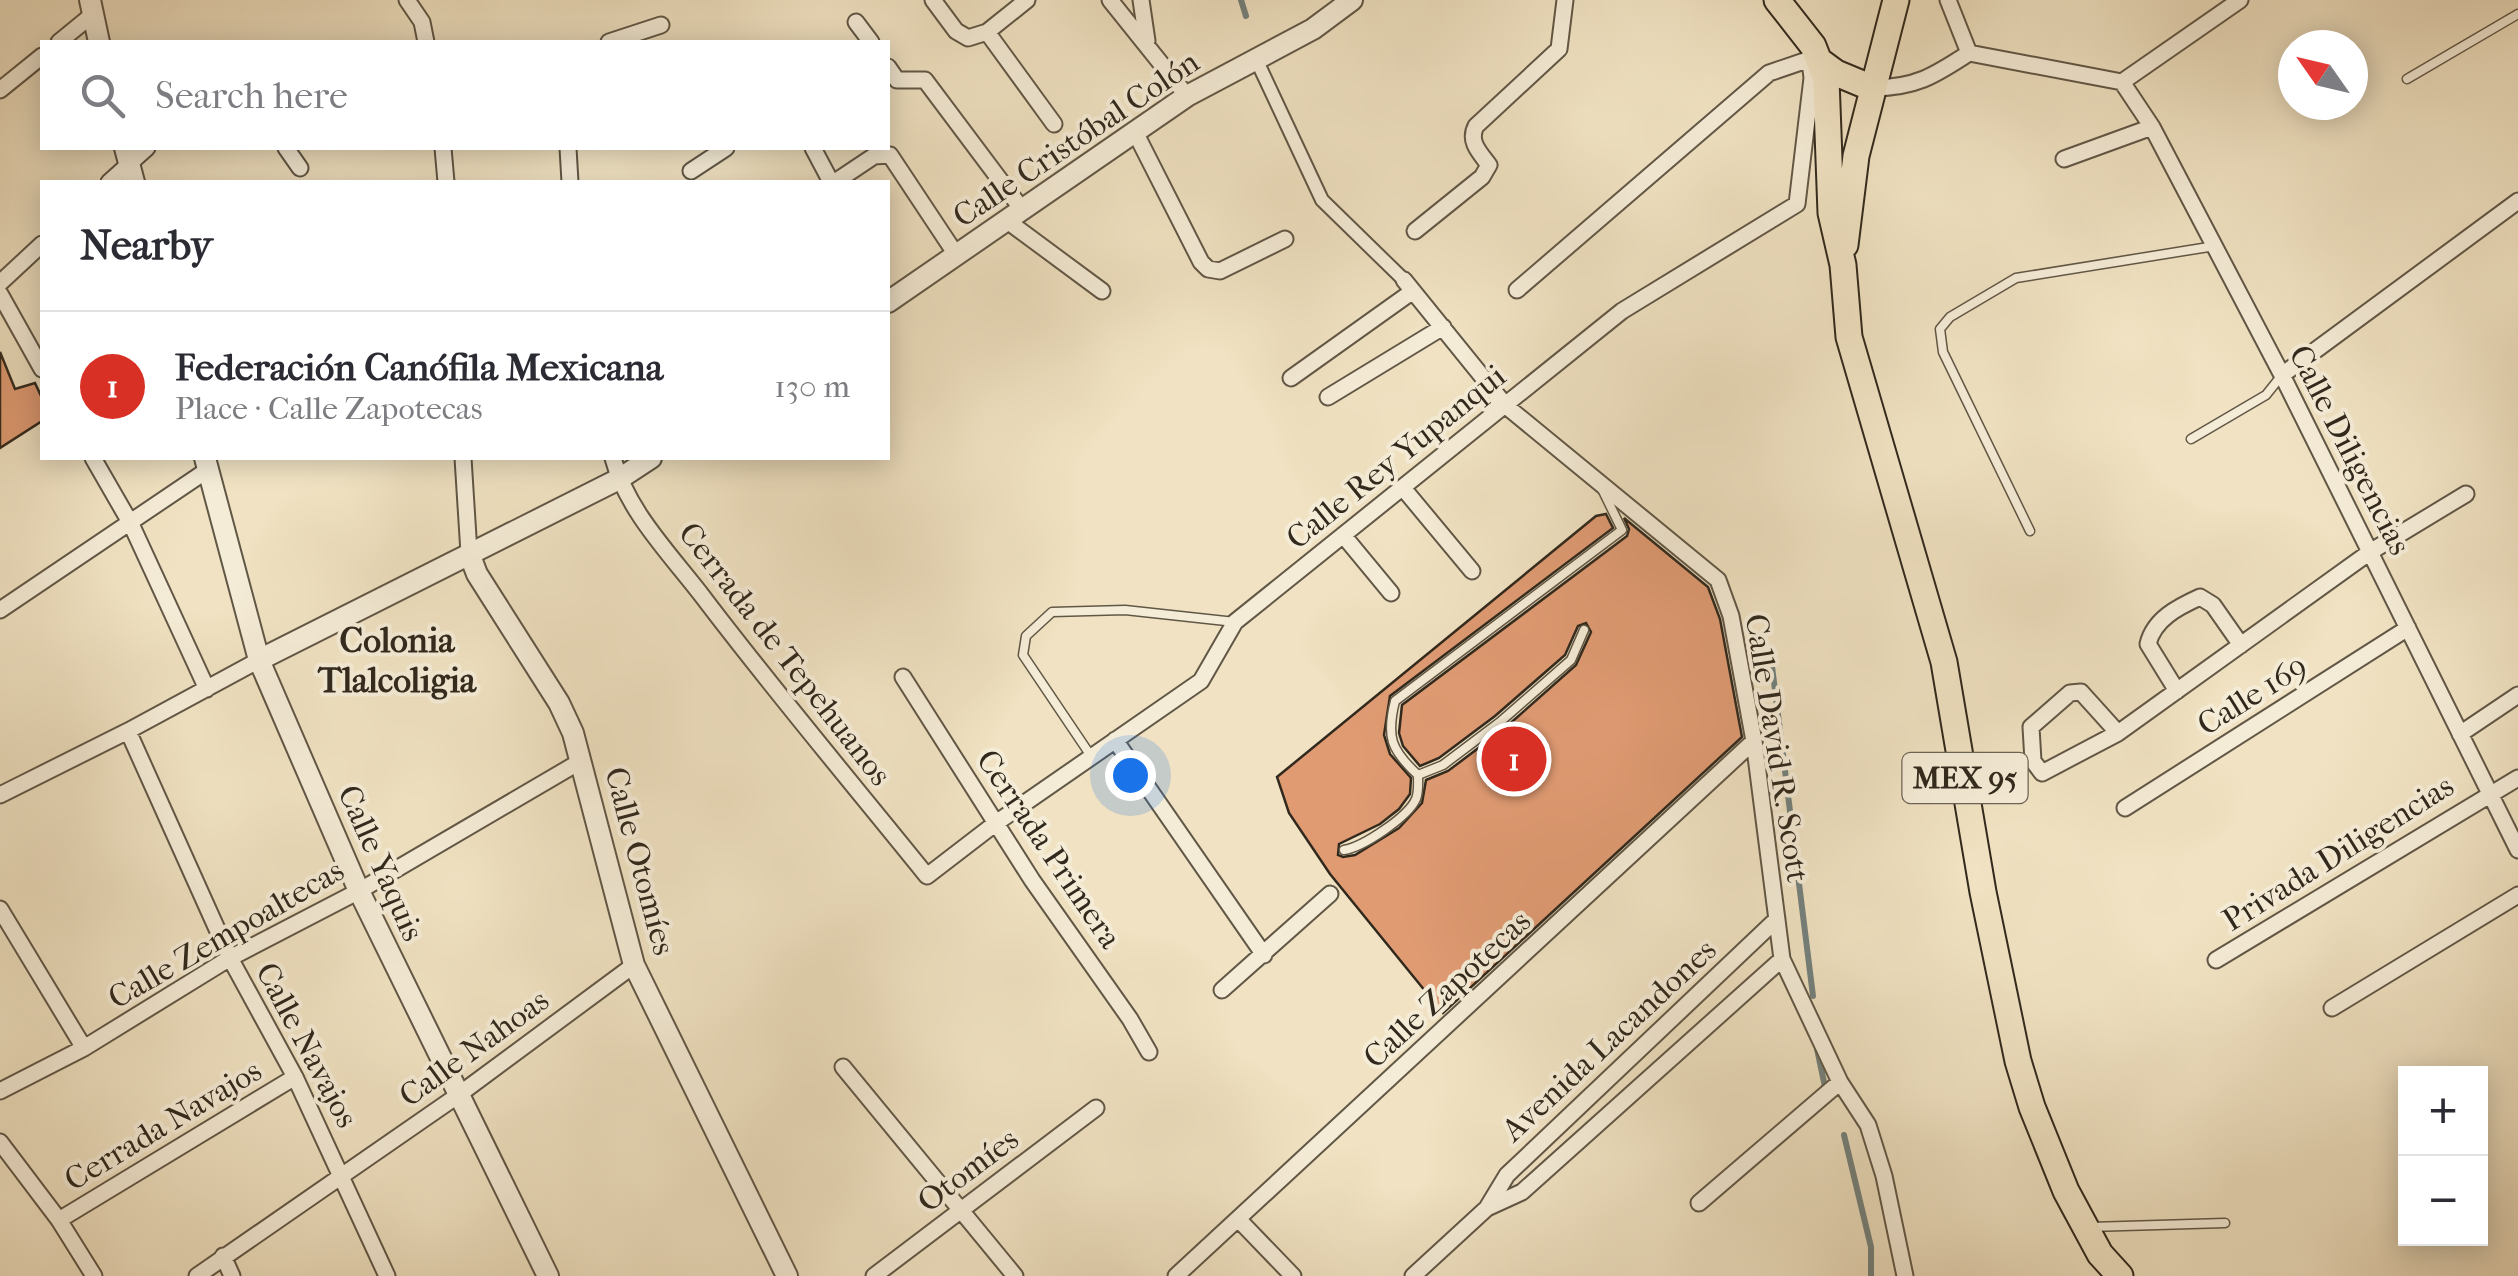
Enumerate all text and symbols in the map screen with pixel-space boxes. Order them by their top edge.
north arrow [2278,30,2368,120]
search box [40,40,890,150]
street label: Calle Cristóbal Colón [946,43,1206,235]
icon: search [75,68,130,123]
text: Search here [155,73,348,118]
text: Nearby [80,221,212,270]
street label: Calle Diligencias [2281,339,2419,561]
text: Federación Canófila Mexicana [175,345,663,390]
street label: Calle Rey Yupanqui [1279,357,1513,557]
text: 1 [107,368,118,405]
text: 130 m [774,368,850,405]
text: Place · Calle Zapotecas [175,390,482,427]
street label: Cerrada de Tepehuanos [671,515,899,793]
street label: Calle David R. Scott [1738,611,1817,885]
district label: Colonia Tlalcoligia [317,620,477,701]
street label: Calle 169 [2191,647,2313,743]
pin: 1 [1482,722,1546,796]
street label: Cerrada Primera [969,743,1130,956]
your location [1105,750,1156,801]
road number: MEX 95 [1902,753,2028,803]
street label: Calle Otomíes [597,763,683,959]
street label: Privada Diligencias [2216,767,2460,939]
street label: Calle Yaquis [330,779,432,947]
street label: Calle Zempoaltecas [102,852,350,1016]
street label: Calle Zapotecas [1356,902,1538,1076]
street label: Avenida Lacandones [1493,931,1724,1150]
street label: Calle Navajos [248,956,366,1134]
street label: Calle Nahoas [392,981,556,1115]
street label: Cerrada Navajos [58,1052,268,1198]
map controls [2398,1066,2488,1246]
button: + [2398,1066,2488,1156]
street label: Otomíes [910,1120,1026,1220]
button: − [2398,1156,2488,1246]

